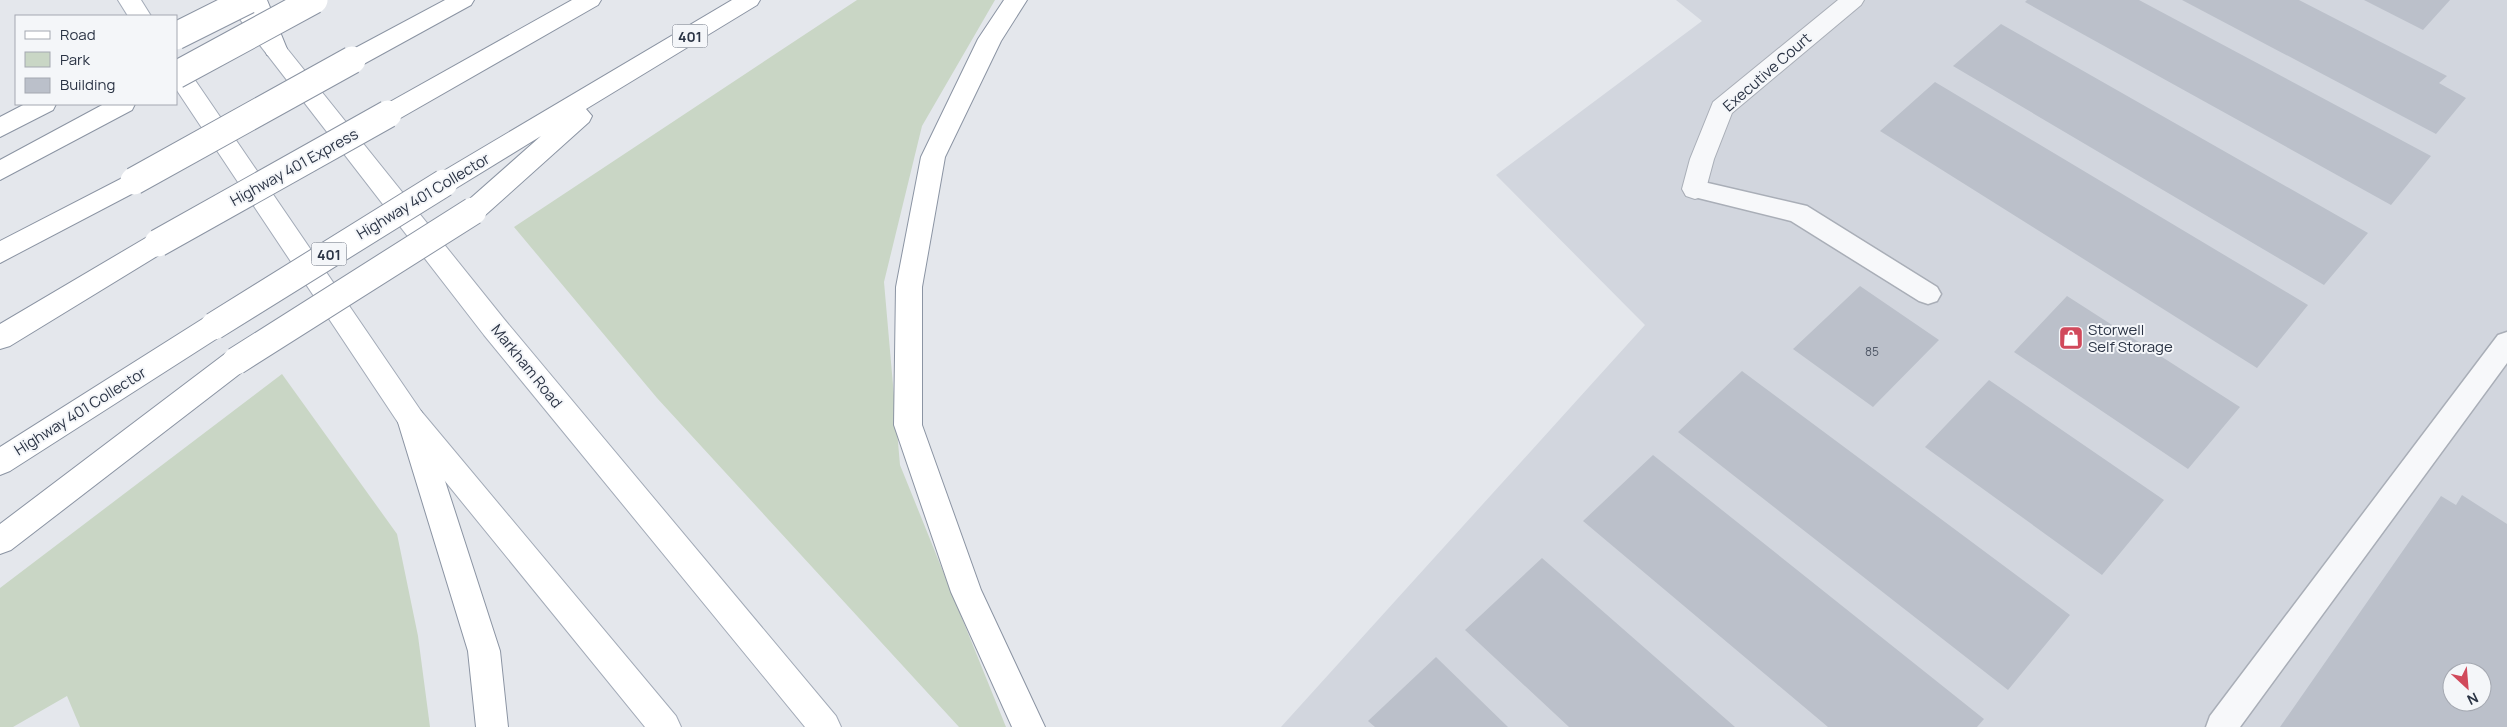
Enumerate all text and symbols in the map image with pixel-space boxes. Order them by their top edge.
legend [15,15,178,105]
text: Road [60,24,96,45]
road number: 401 [672,24,708,48]
street label: Executive Court [1718,28,1816,116]
text: Park [60,49,90,70]
text: Building [60,74,115,95]
street label: Highway 401 Express [226,123,362,211]
street label: Highway 401 Collector [352,148,494,244]
road number: 401 [312,242,346,266]
place label: Storwell Self Storage [2088,319,2173,357]
street label: Markham Road [487,320,567,412]
shop icon: Storwell Self Storage [2058,325,2084,351]
house number: 85 [1865,343,1879,360]
street label: Highway 401 Collector [10,362,150,460]
north arrow [2442,662,2492,712]
text: N [2464,688,2482,710]

